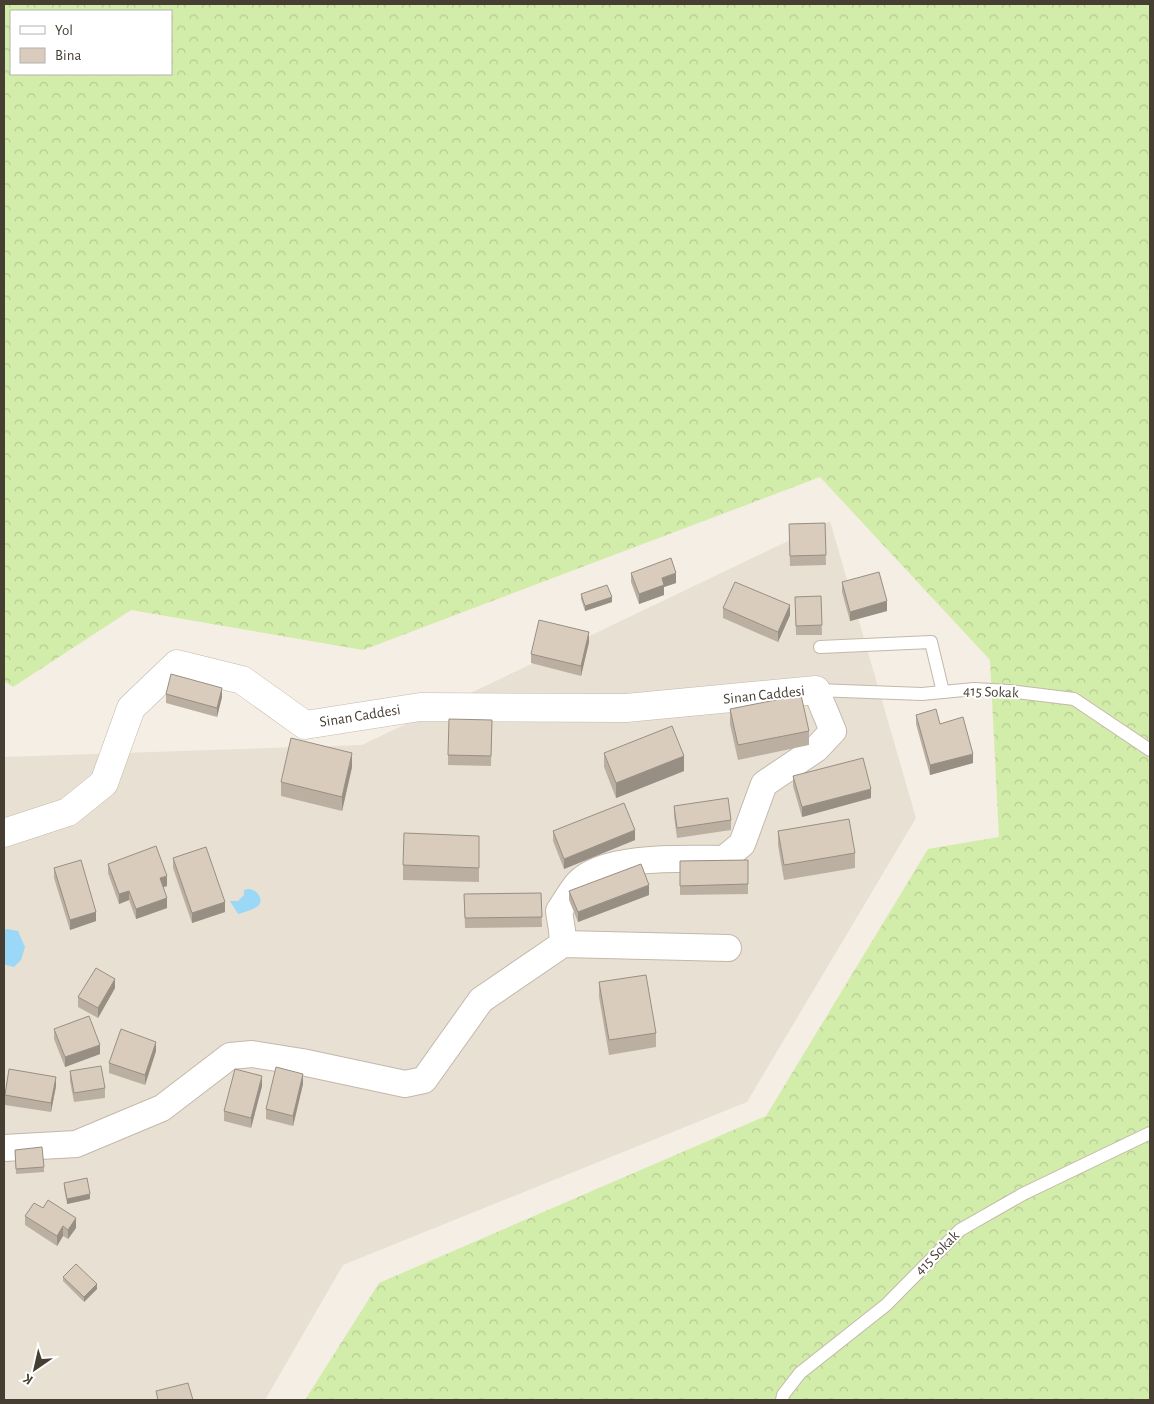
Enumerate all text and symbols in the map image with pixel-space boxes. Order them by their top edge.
legend [10,10,172,75]
text: Yol [55,23,73,38]
text: Bina [55,48,81,63]
street label: Sinan Caddesi [723,683,805,707]
street label: 415 Sokak [963,684,1019,700]
street label: Sinan Caddesi [318,702,402,730]
street label: 415 Sokak [912,1228,962,1278]
north arrow [10,1344,60,1394]
text: K [20,1370,36,1387]

